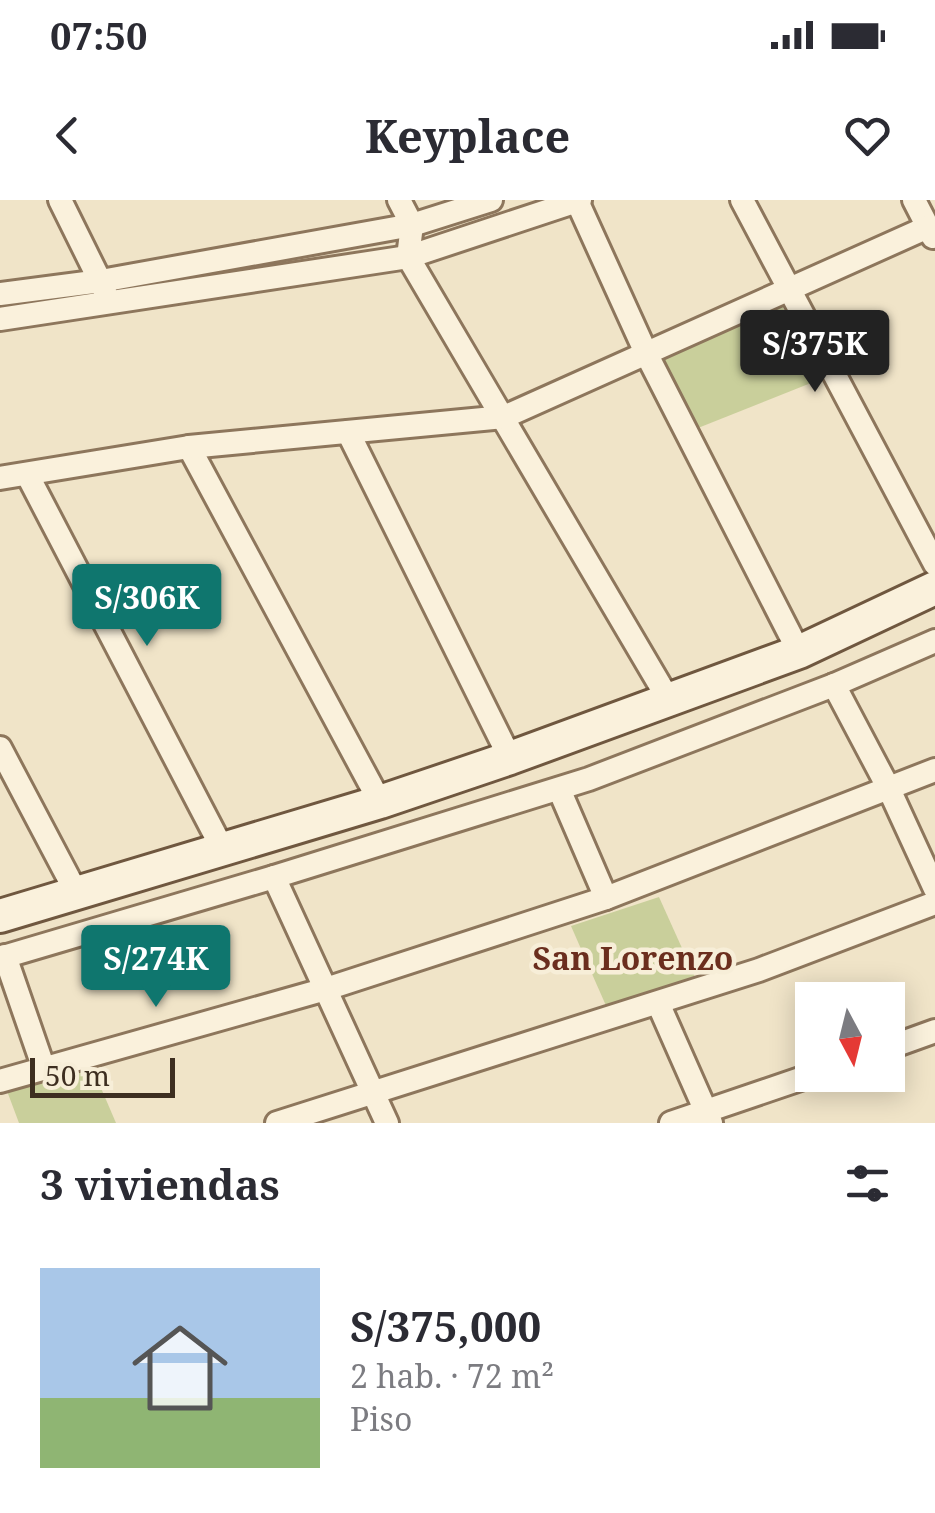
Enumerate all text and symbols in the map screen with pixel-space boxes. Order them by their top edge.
text: 07:50 [50,9,147,61]
text: Keyplace [365,105,570,166]
icon: back [40,108,95,163]
icon: heart [840,108,895,163]
pin: S/375K [734,310,896,395]
text: S/375K [762,321,868,364]
pin: S/306K [66,564,228,649]
text: S/306K [94,575,200,618]
pin: S/274K [75,925,237,1010]
text: S/274K [103,936,209,979]
district label: San Lorenzo [533,936,733,979]
north arrow [795,982,905,1092]
map controls [795,982,905,1092]
scale bar [30,1053,175,1098]
text: 50 m [45,1056,110,1094]
text: 3 viviendas [40,1155,280,1212]
icon: filters [840,1156,895,1211]
text: S/375,000 [350,1297,541,1354]
icon: home [120,1308,240,1428]
text: 2 hab. · 72 m² [350,1354,554,1397]
text: Piso [350,1397,412,1440]

